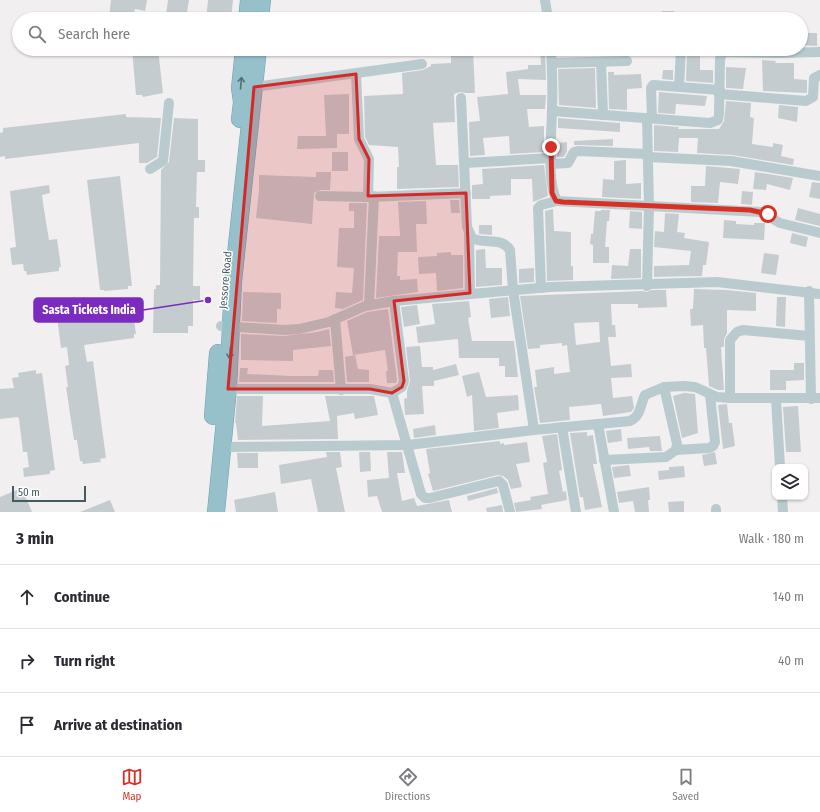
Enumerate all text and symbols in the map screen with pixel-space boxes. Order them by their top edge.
search box [12,12,808,56]
icon: search [26,23,48,45]
text: Search here [58,25,130,43]
one-way arrow [237,77,244,90]
route end [542,138,560,156]
route start [759,205,777,223]
street label: Jessore Road [217,251,234,309]
callout: Sasta Tickets India [34,298,143,322]
text: Sasta Tickets India [42,303,136,317]
one-way arrow [227,346,234,359]
map controls [772,464,808,500]
button: layers [772,464,808,500]
scale bar [12,484,86,503]
text: 50 m [18,486,40,499]
text: 3 min [16,528,54,549]
text: Walk · 180 m [739,531,804,546]
icon: ahead [16,586,38,608]
text: Continue [54,588,110,606]
text: 140 m [773,589,804,604]
icon: right [16,650,38,672]
text: Turn right [54,652,115,670]
text: 40 m [778,653,804,668]
icon: arrive [16,714,38,736]
text: Arrive at destination [54,716,182,734]
tab: Map [121,766,143,803]
tab: Directions [385,766,430,803]
tab: Saved [672,766,699,803]

